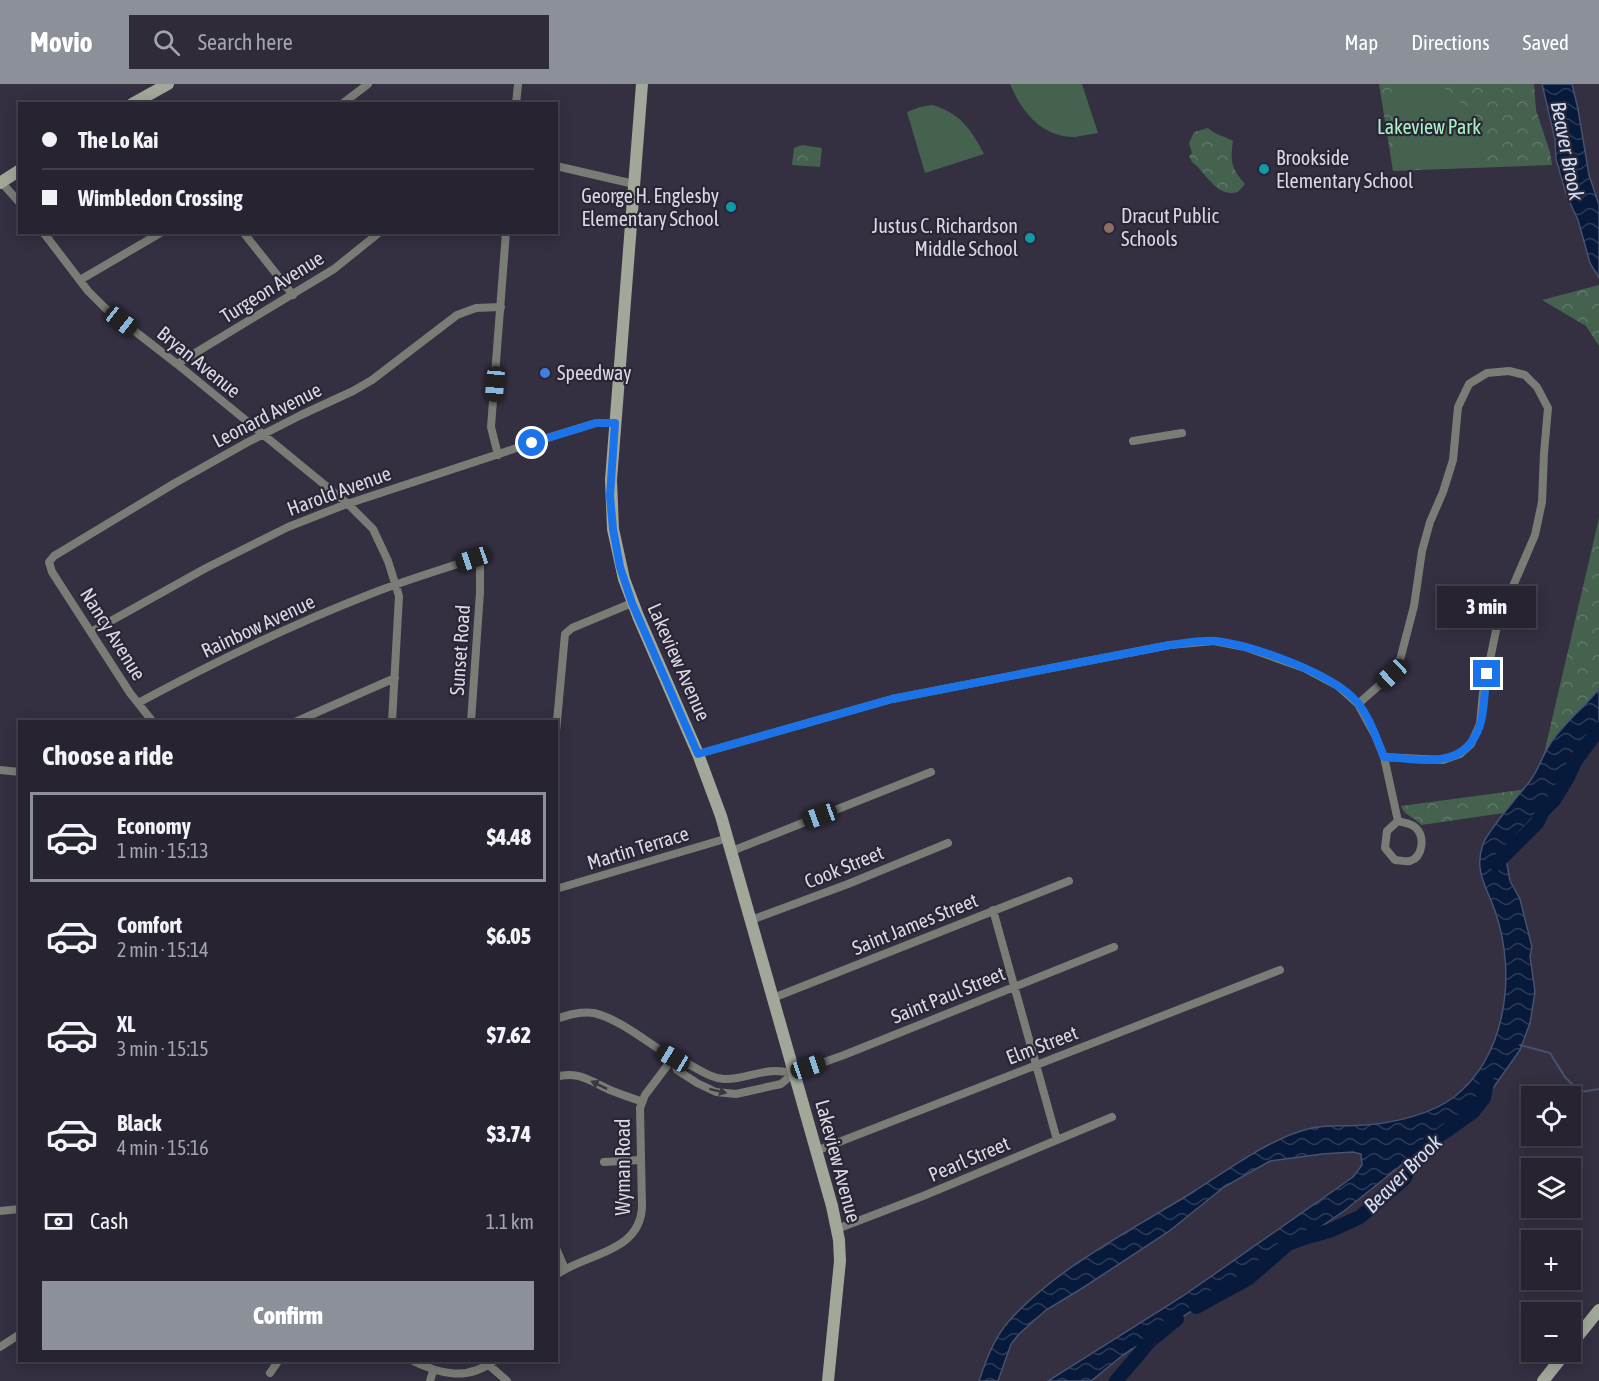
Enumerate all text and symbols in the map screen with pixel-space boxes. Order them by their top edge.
search box [129,15,549,69]
text: Movio [30,26,93,58]
icon: search [150,26,183,59]
text: Search here [198,29,293,55]
text: Map [1344,30,1378,54]
text: Directions [1411,30,1490,54]
text: Saved [1523,30,1569,54]
water label: Beaver Brook [1547,99,1589,203]
park label: Lakeview Park [1377,115,1481,138]
text: The Lo Kai [78,127,158,153]
place label: Brookside Elementary School [1276,146,1414,192]
marker: Brookside Elementary School [1257,162,1271,176]
place label: George H. Englesby Elementary School [581,184,720,230]
text: Wimbledon Crossing [78,185,243,211]
marker: George H. Englesby Elementary School [724,200,738,214]
place label: Dracut Public Schools [1121,204,1219,250]
place label: Justus C. Richardson Middle School [872,214,1019,260]
marker: Dracut Public Schools [1102,221,1116,235]
marker: Justus C. Richardson Middle School [1023,231,1037,245]
street label: Turgeon Avenue [216,246,327,327]
car [101,303,141,339]
street label: Bryan Avenue [153,321,246,402]
place label: Speedway [557,361,632,384]
car [484,365,506,403]
marker: Speedway [538,366,552,380]
street label: Leonard Avenue [209,377,325,452]
route start [518,429,545,456]
street label: Harold Avenue [284,461,394,520]
car [453,545,493,573]
street label: Nancy Avenue [76,583,151,684]
callout: 3 min [1438,587,1537,629]
street label: Rainbow Avenue [197,589,318,662]
text: 3 min [1466,595,1507,618]
street label: Lakeview Avenue [643,600,716,724]
street label: Sunset Road [445,604,474,696]
car [1373,655,1411,693]
route end [1473,660,1500,687]
text: Choose a ride [42,740,174,771]
car [800,801,840,831]
icon: car [45,810,99,864]
text: Economy [117,813,191,839]
street label: Martin Terrace [584,821,691,874]
text: $4.48 [487,824,531,850]
text: 1 min · 15:13 [117,839,209,862]
street label: Cook Street [801,840,887,893]
street label: Saint James Street [849,888,981,959]
icon: car [45,909,99,963]
text: Comfort [117,912,182,938]
text: $6.05 [487,923,531,949]
text: 2 min · 15:14 [117,938,209,961]
street label: Saint Paul Street [888,961,1008,1028]
icon: car [45,1008,99,1062]
text: XL [117,1011,135,1037]
street label: Elm Street [1003,1020,1081,1069]
text: $7.62 [487,1022,531,1048]
text: 3 min · 15:15 [117,1037,209,1060]
car [653,1041,693,1075]
car [788,1053,828,1081]
one-way arrow [591,1080,608,1090]
one-way arrow [709,1086,727,1096]
map controls [1521,1086,1581,1362]
button: locate [1521,1086,1581,1146]
street label: Lakeview Avenue [811,1097,866,1225]
icon: car [45,1107,99,1161]
text: Black [117,1110,161,1136]
street label: Wyman Road [611,1118,634,1216]
text: $3.74 [487,1121,531,1147]
water label: Beaver Brook [1358,1129,1447,1217]
street label: Pearl Street [925,1131,1013,1186]
text: 4 min · 15:16 [117,1136,209,1159]
button: layers [1521,1158,1581,1218]
icon: cash [42,1205,75,1238]
text: Cash [90,1208,129,1234]
text: 1.1 km [486,1210,534,1233]
button: + [1521,1230,1581,1290]
button: Confirm [42,1281,534,1350]
button: − [1521,1302,1581,1362]

